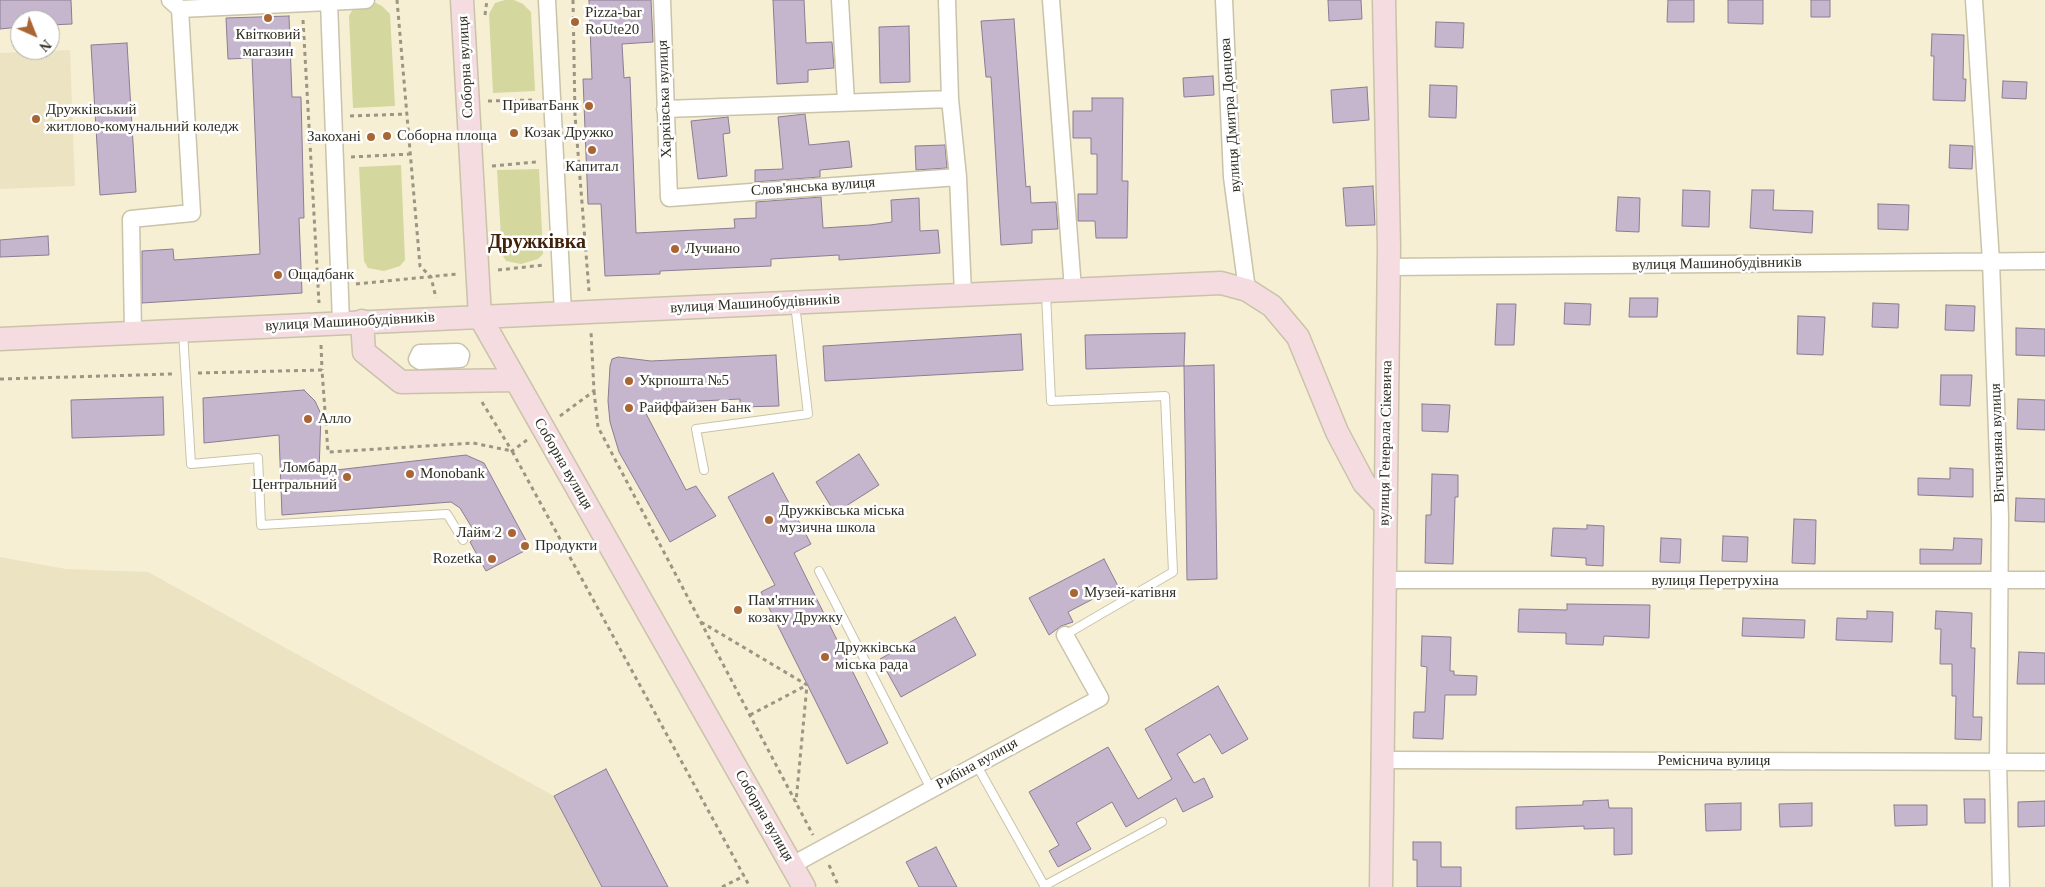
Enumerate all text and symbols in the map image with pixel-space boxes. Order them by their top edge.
place label: Pizza-bar RoUte20 [585,4,642,39]
north arrow [10,10,60,60]
marker: Квітковий магазин [262,12,274,24]
street label: Соборна вулиця [454,15,478,119]
marker: Pizza-bar RoUte20 [569,16,581,28]
place label: Квітковий магазин [236,26,300,61]
text: N [36,37,54,54]
street label: вулиця Дмитра Донцова [1217,37,1245,193]
street label: Харківська вулиця [654,40,676,158]
place label: ПриватБанк [502,97,579,115]
marker: ПриватБанк [583,100,595,112]
place label: Дружківський житлово-комунальний коледж [46,101,239,136]
marker: Дружківський житлово-комунальний коледж [30,113,42,125]
place label: Козак Дружко [524,124,614,142]
place label: Соборна площа [397,127,497,145]
marker: Козак Дружко [508,127,520,139]
place label: Закохані [307,128,361,146]
marker: Соборна площа [381,130,393,142]
marker: Закохані [365,131,377,143]
marker: Капитал [586,144,598,156]
place label: Капитал [565,158,619,176]
street label: Слов'янська вулиця [750,174,876,200]
district label: Дружківка [488,231,586,255]
place label: Лучиано [685,240,740,258]
marker: Лучиано [669,243,681,255]
street label: вулиця Машинобудівників [1632,254,1802,274]
place label: Ощадбанк [288,266,354,284]
marker: Ощадбанк [272,269,284,281]
street label: вулиця Машинобудівників [670,291,840,317]
street label: вулиця Машинобудівників [265,309,435,335]
street label: вулиця Генерала Сікевича [1376,360,1396,526]
place label: Укрпошта №5 [639,372,729,390]
marker: Укрпошта №5 [623,375,635,387]
street label: Вітчизняна вулиця [1987,383,2009,503]
place label: Райффайзен Банк [639,399,751,417]
marker: Райффайзен Банк [623,402,635,414]
place label: Алло [318,410,351,428]
marker: Алло [302,413,314,425]
street label: Соборна вулиця [530,415,596,513]
place label: Ломбард Центральний [252,459,337,494]
place label: Monobank [420,465,485,483]
marker: Monobank [404,468,416,480]
marker: Ломбард Центральний [341,471,353,483]
place label: Дружківська міська музична школа [779,502,904,537]
marker: Дружківська міська музична школа [763,514,775,526]
place label: Лайм 2 [456,524,502,542]
marker: Лайм 2 [506,527,518,539]
place label: Продукти [535,537,597,555]
marker: Продукти [519,540,531,552]
place label: Rozetka [433,550,482,568]
marker: Rozetka [486,553,498,565]
street label: вулиця Перетрухіна [1651,572,1779,590]
place label: Музей-катівня [1084,584,1176,602]
marker: Музей-катівня [1068,587,1080,599]
place label: Пам'ятник козаку Дружку [748,592,843,627]
marker: Пам'ятник козаку Дружку [732,604,744,616]
place label: Дружківська міська рада [835,639,916,674]
marker: Дружківська міська рада [819,651,831,663]
street label: Рибіна вулиця [933,734,1021,794]
street label: Реміснича вулиця [1658,752,1770,770]
street label: Соборна вулиця [731,767,797,865]

